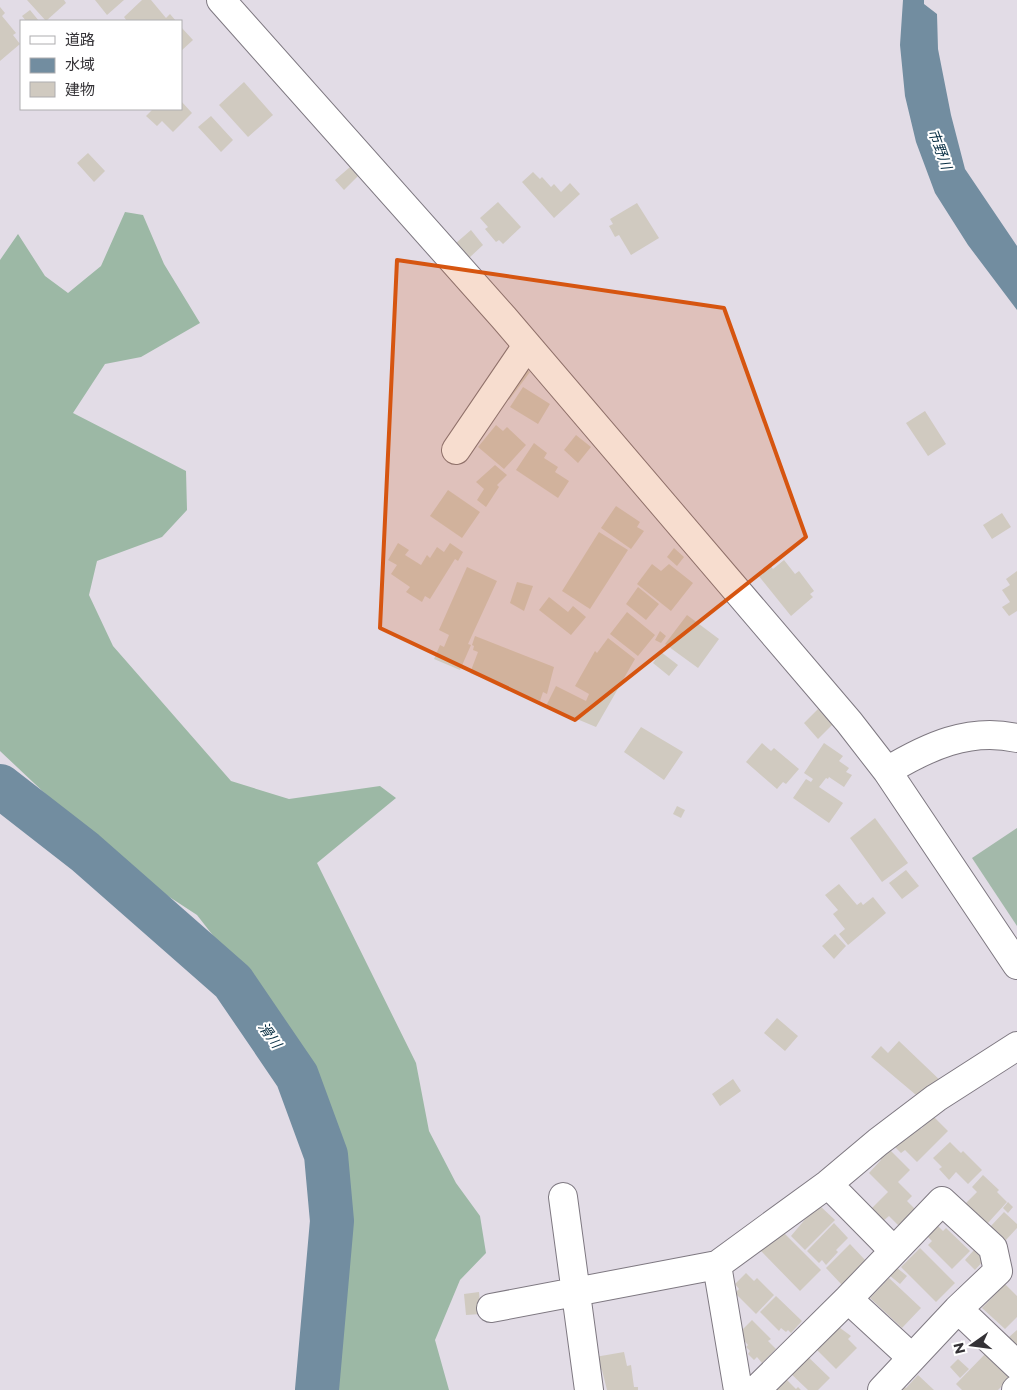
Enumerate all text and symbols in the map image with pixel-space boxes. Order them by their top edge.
legend [20,20,182,110]
text: 道路 [65,30,95,49]
text: 水域 [65,55,95,74]
text: 建物 [65,80,95,99]
water label: 市野川 [924,126,956,174]
water label: 滑川 [255,1018,287,1053]
north arrow [947,1320,997,1370]
text: N [949,1340,969,1356]

